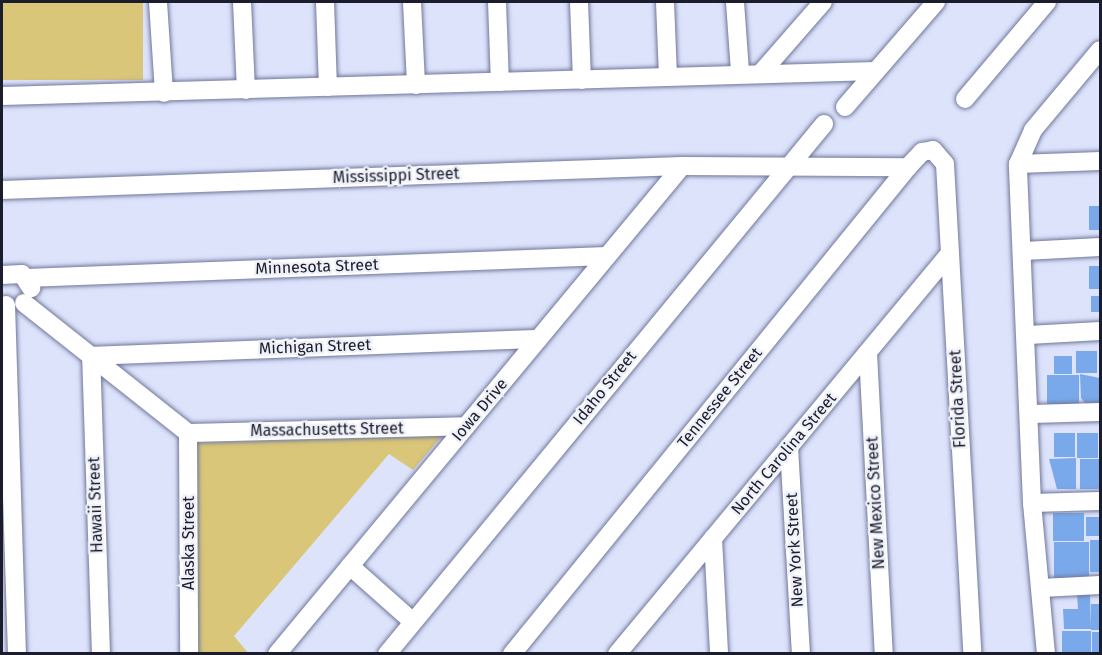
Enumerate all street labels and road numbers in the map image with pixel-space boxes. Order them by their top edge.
street label: Mississippi Street [332,164,460,188]
street label: Minnesota Street [255,255,379,279]
street label: Michigan Street [259,335,371,359]
street label: Tennessee Street [674,344,766,452]
street label: Idaho Street [569,347,641,429]
street label: Florida Street [946,349,970,449]
street label: Iowa Drive [448,375,512,445]
street label: North Carolina Street [727,389,841,519]
street label: Massachusetts Street [250,419,404,441]
street label: New Mexico Street [863,436,889,570]
street label: Hawaii Street [85,457,107,553]
street label: New York Street [782,492,808,608]
street label: Alaska Street [179,496,199,590]

